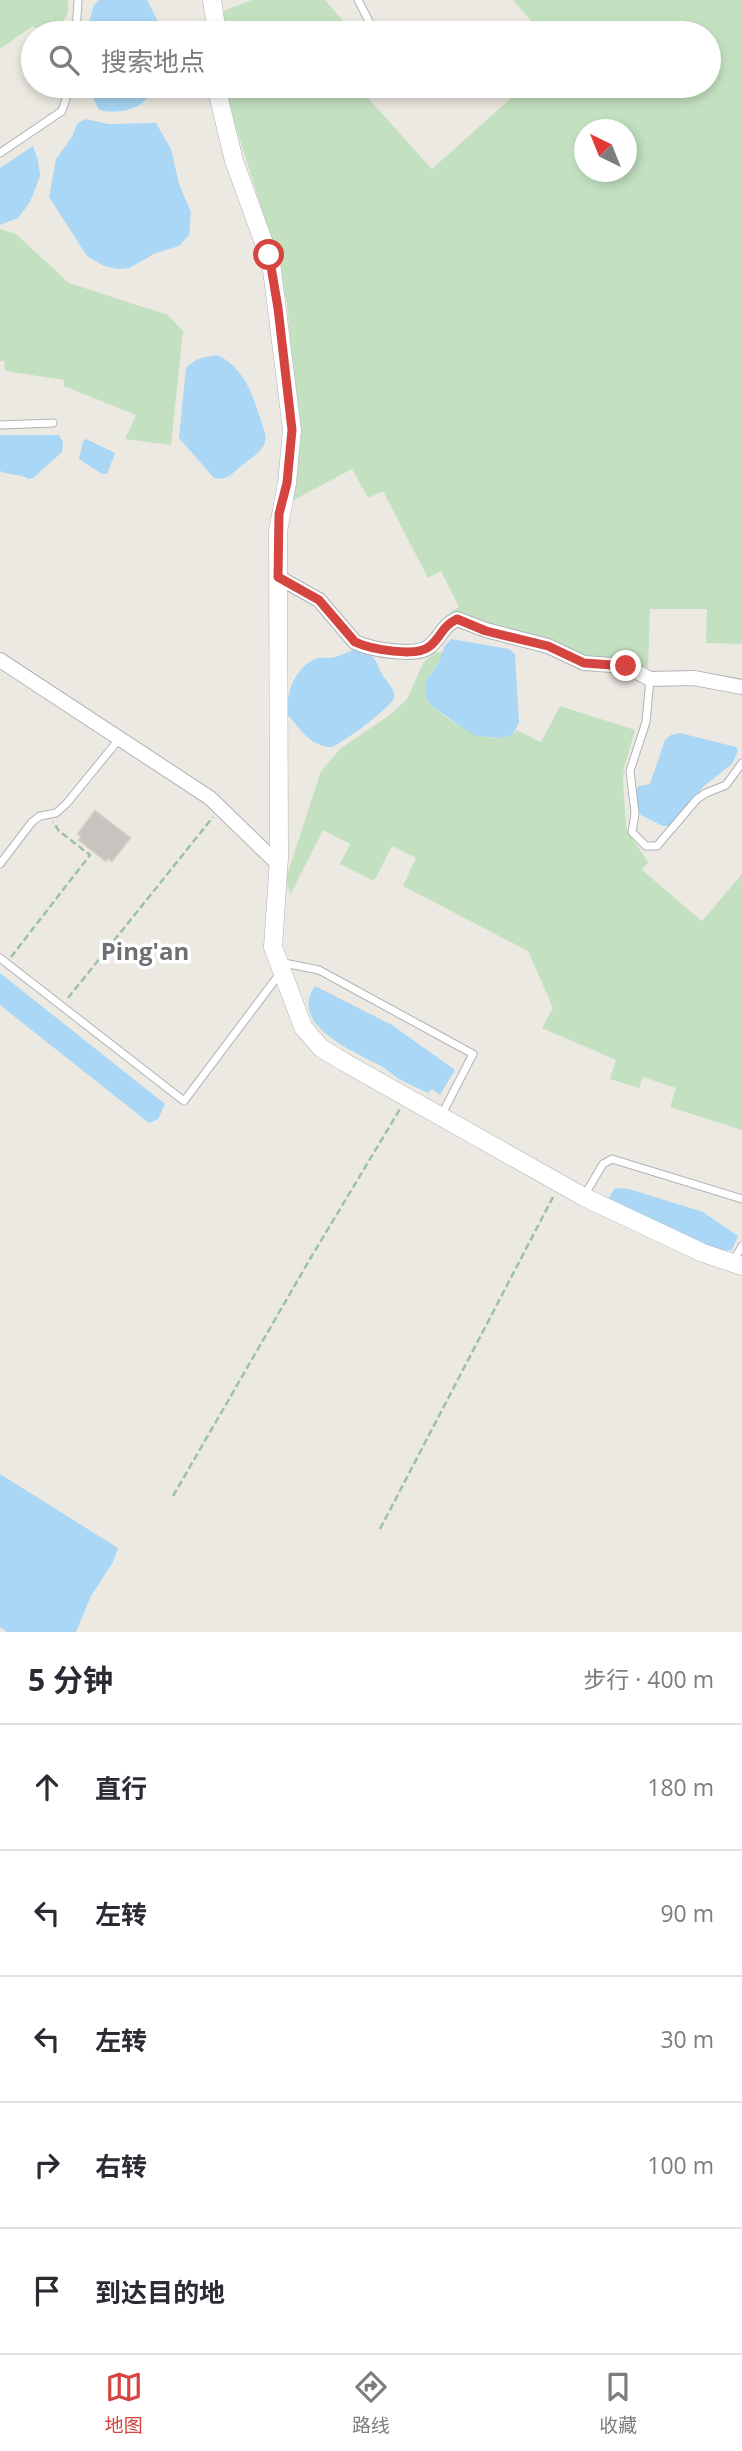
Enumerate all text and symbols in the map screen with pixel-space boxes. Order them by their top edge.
search box [21,21,721,98]
icon: search [45,41,83,79]
text: 搜索地点 [101,43,205,79]
north arrow [574,119,637,182]
route start [253,239,284,270]
route end [610,650,641,681]
district label: Ping'an [101,934,189,967]
text: 5 分钟 [28,1659,113,1700]
text: 步行 · 400 m [583,1663,714,1695]
icon: ahead [28,1768,66,1806]
text: 直行 [95,1770,147,1806]
text: 180 m [647,1771,714,1803]
icon: left [28,1894,66,1932]
text: 左转 [95,1896,147,1932]
text: 90 m [660,1897,714,1929]
icon: left [28,2020,66,2058]
text: 左转 [95,2022,147,2058]
text: 30 m [660,2023,714,2055]
icon: right [28,2146,66,2184]
text: 右转 [95,2148,147,2184]
text: 100 m [647,2149,714,2181]
icon: arrive [28,2272,66,2310]
text: 到达目的地 [95,2274,225,2310]
tab: 地图 [105,2368,143,2438]
tab: 路线 [352,2368,390,2438]
tab: 收藏 [599,2368,637,2438]

